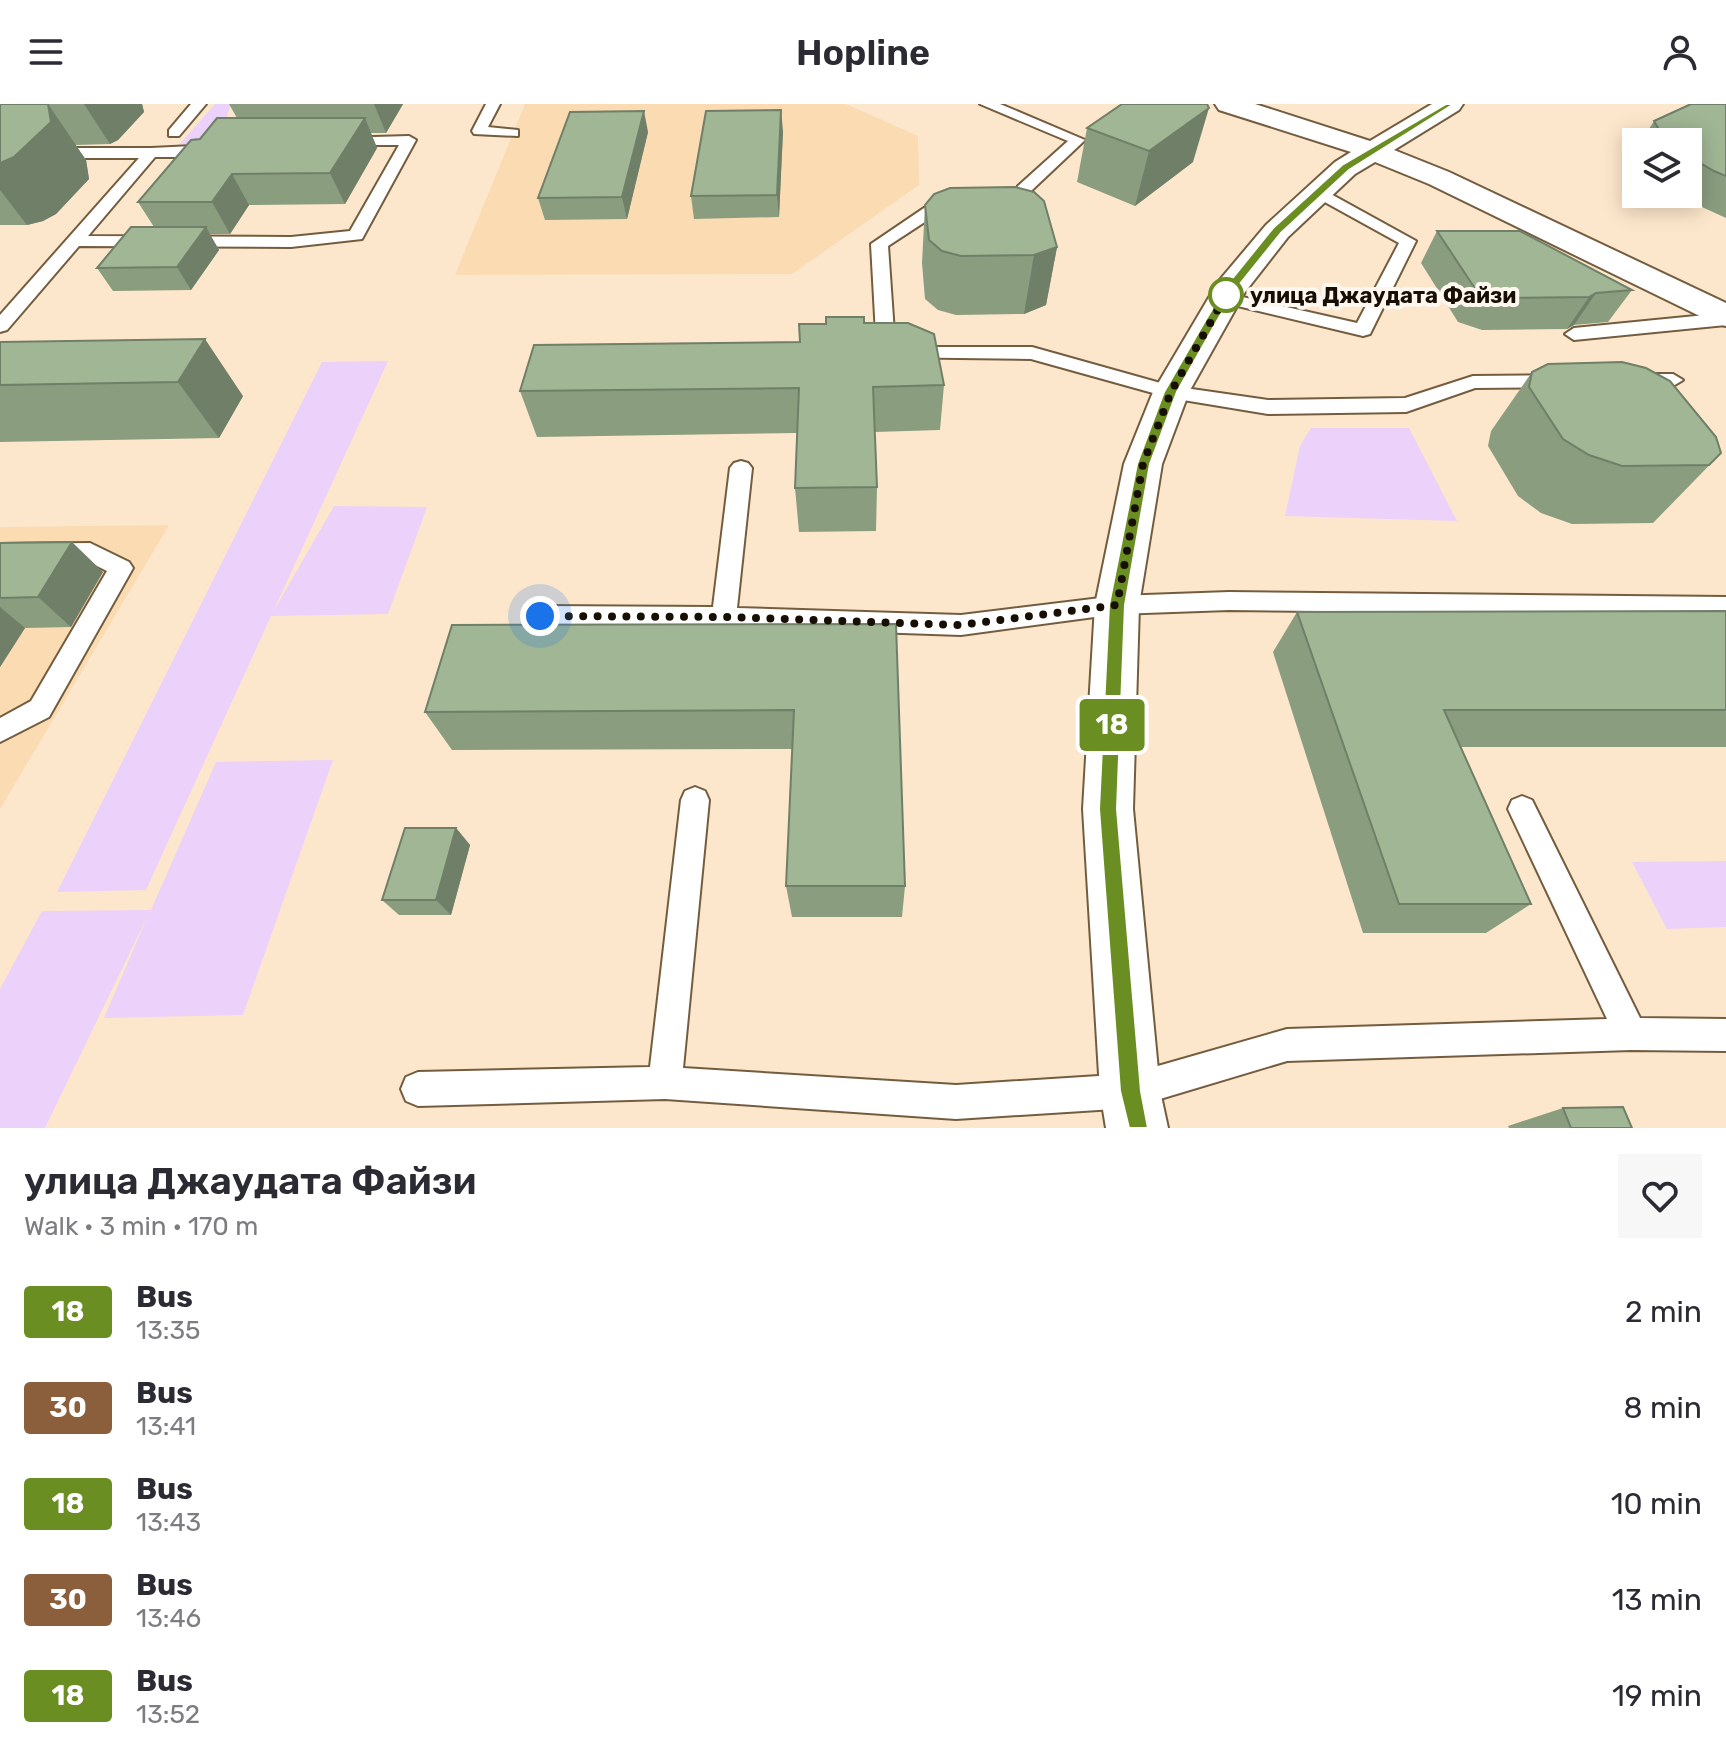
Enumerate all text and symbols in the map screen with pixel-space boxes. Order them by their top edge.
icon: menu [24,30,68,74]
icon: person [1658,30,1702,74]
text: Hopline [796,31,930,74]
map controls [1622,128,1702,208]
button: layers [1622,128,1702,208]
marker: улица Джаудата Файзи [1209,278,1243,312]
place label: улица Джаудата Файзи [1250,282,1516,309]
your location [520,596,560,636]
line badge: 18 [1076,699,1148,751]
text: 18 [1096,708,1128,741]
button: heart [1618,1154,1702,1238]
text: улица Джаудата Файзи [24,1158,476,1204]
text: Walk · 3 min · 170 m [24,1211,258,1242]
text: Bus [136,1279,193,1315]
text: 2 min [1625,1294,1702,1330]
text: 18 [52,1295,84,1328]
text: 13:35 [136,1315,200,1346]
text: Bus [136,1375,193,1411]
text: 8 min [1623,1390,1702,1426]
text: 30 [49,1391,87,1424]
text: 13:41 [136,1411,196,1442]
text: Bus [136,1471,193,1507]
text: 10 min [1611,1486,1702,1522]
text: 18 [52,1487,84,1520]
text: 13:43 [136,1507,201,1538]
text: Bus [136,1567,193,1603]
text: 13 min [1612,1582,1702,1618]
text: 30 [49,1583,87,1616]
text: 13:46 [136,1603,201,1634]
text: Bus [136,1663,193,1699]
text: 19 min [1612,1678,1702,1714]
text: 18 [52,1679,84,1712]
text: 13:52 [136,1699,200,1730]

